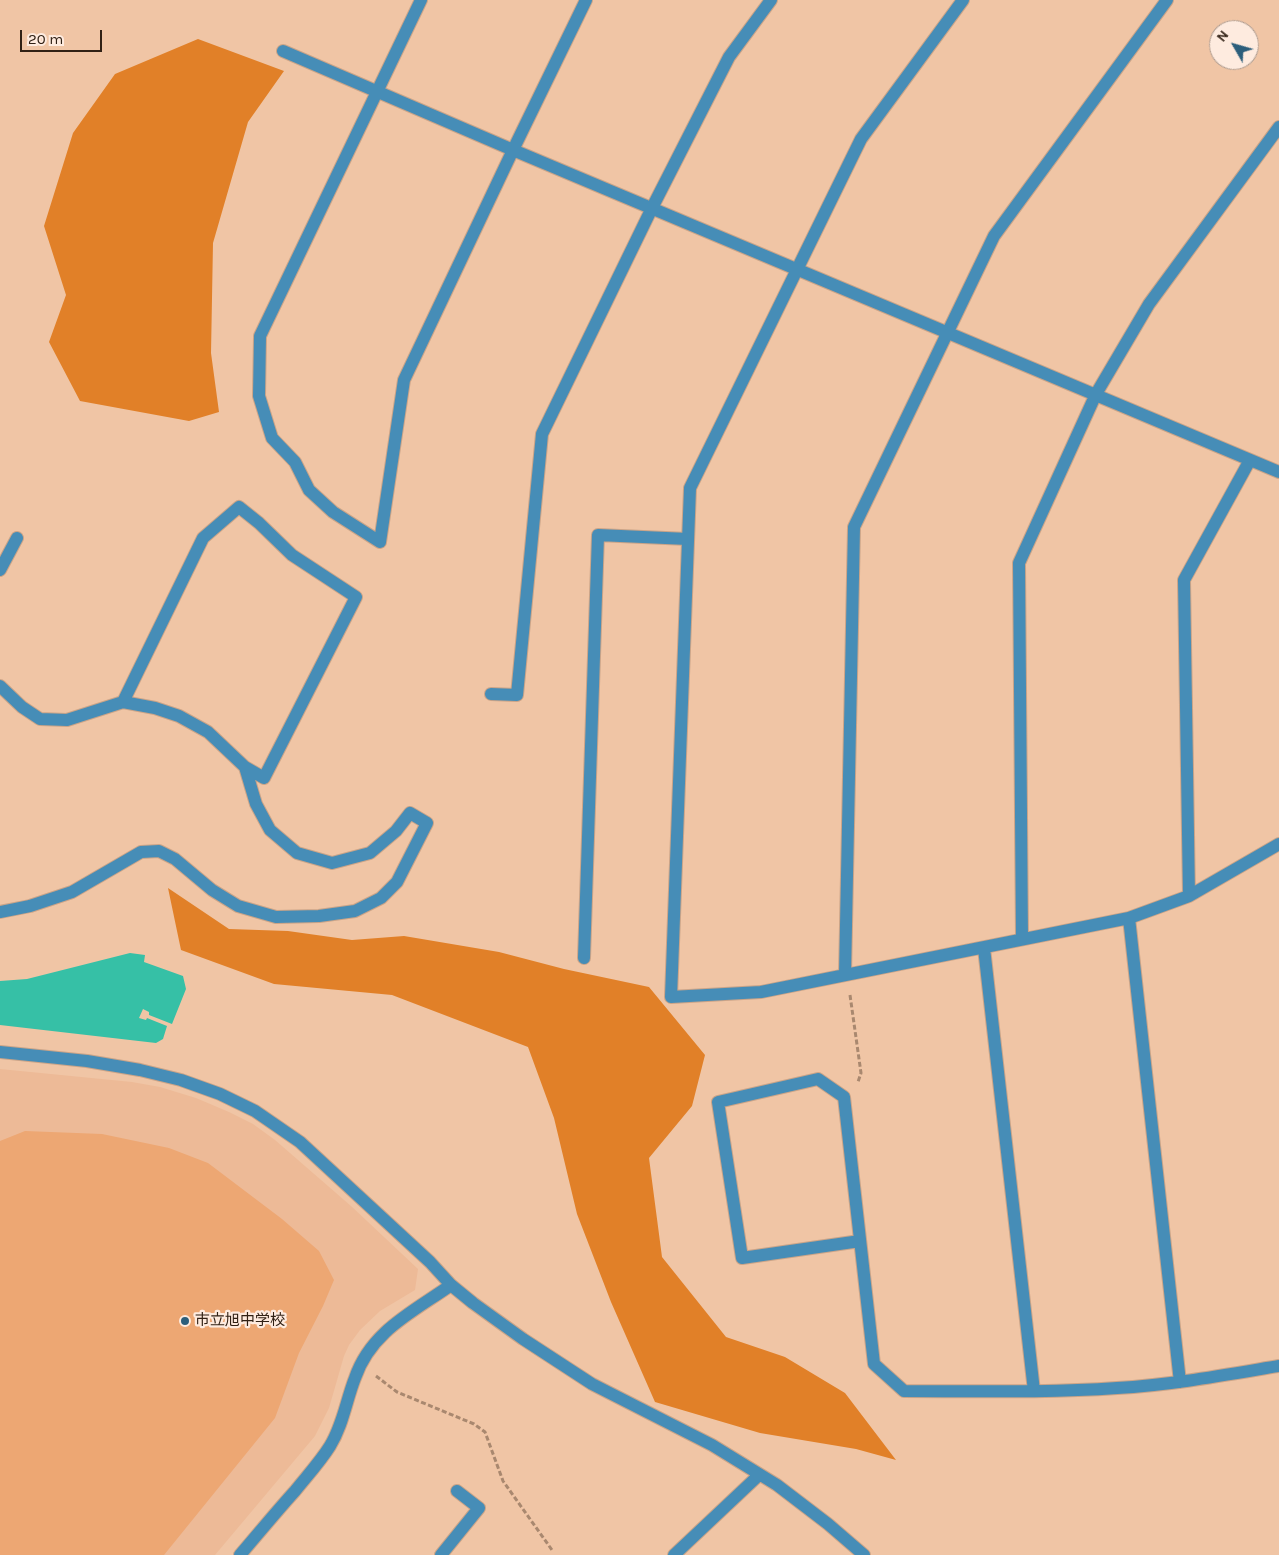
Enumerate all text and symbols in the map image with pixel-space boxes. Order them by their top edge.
scale bar [22,20,105,52]
north arrow [1209,20,1259,70]
text: N [1213,27,1232,45]
text: 20 m [28,30,63,48]
place label: 市立旭中学校 [195,1312,285,1330]
marker: 市立旭中学校 [179,1315,191,1327]

